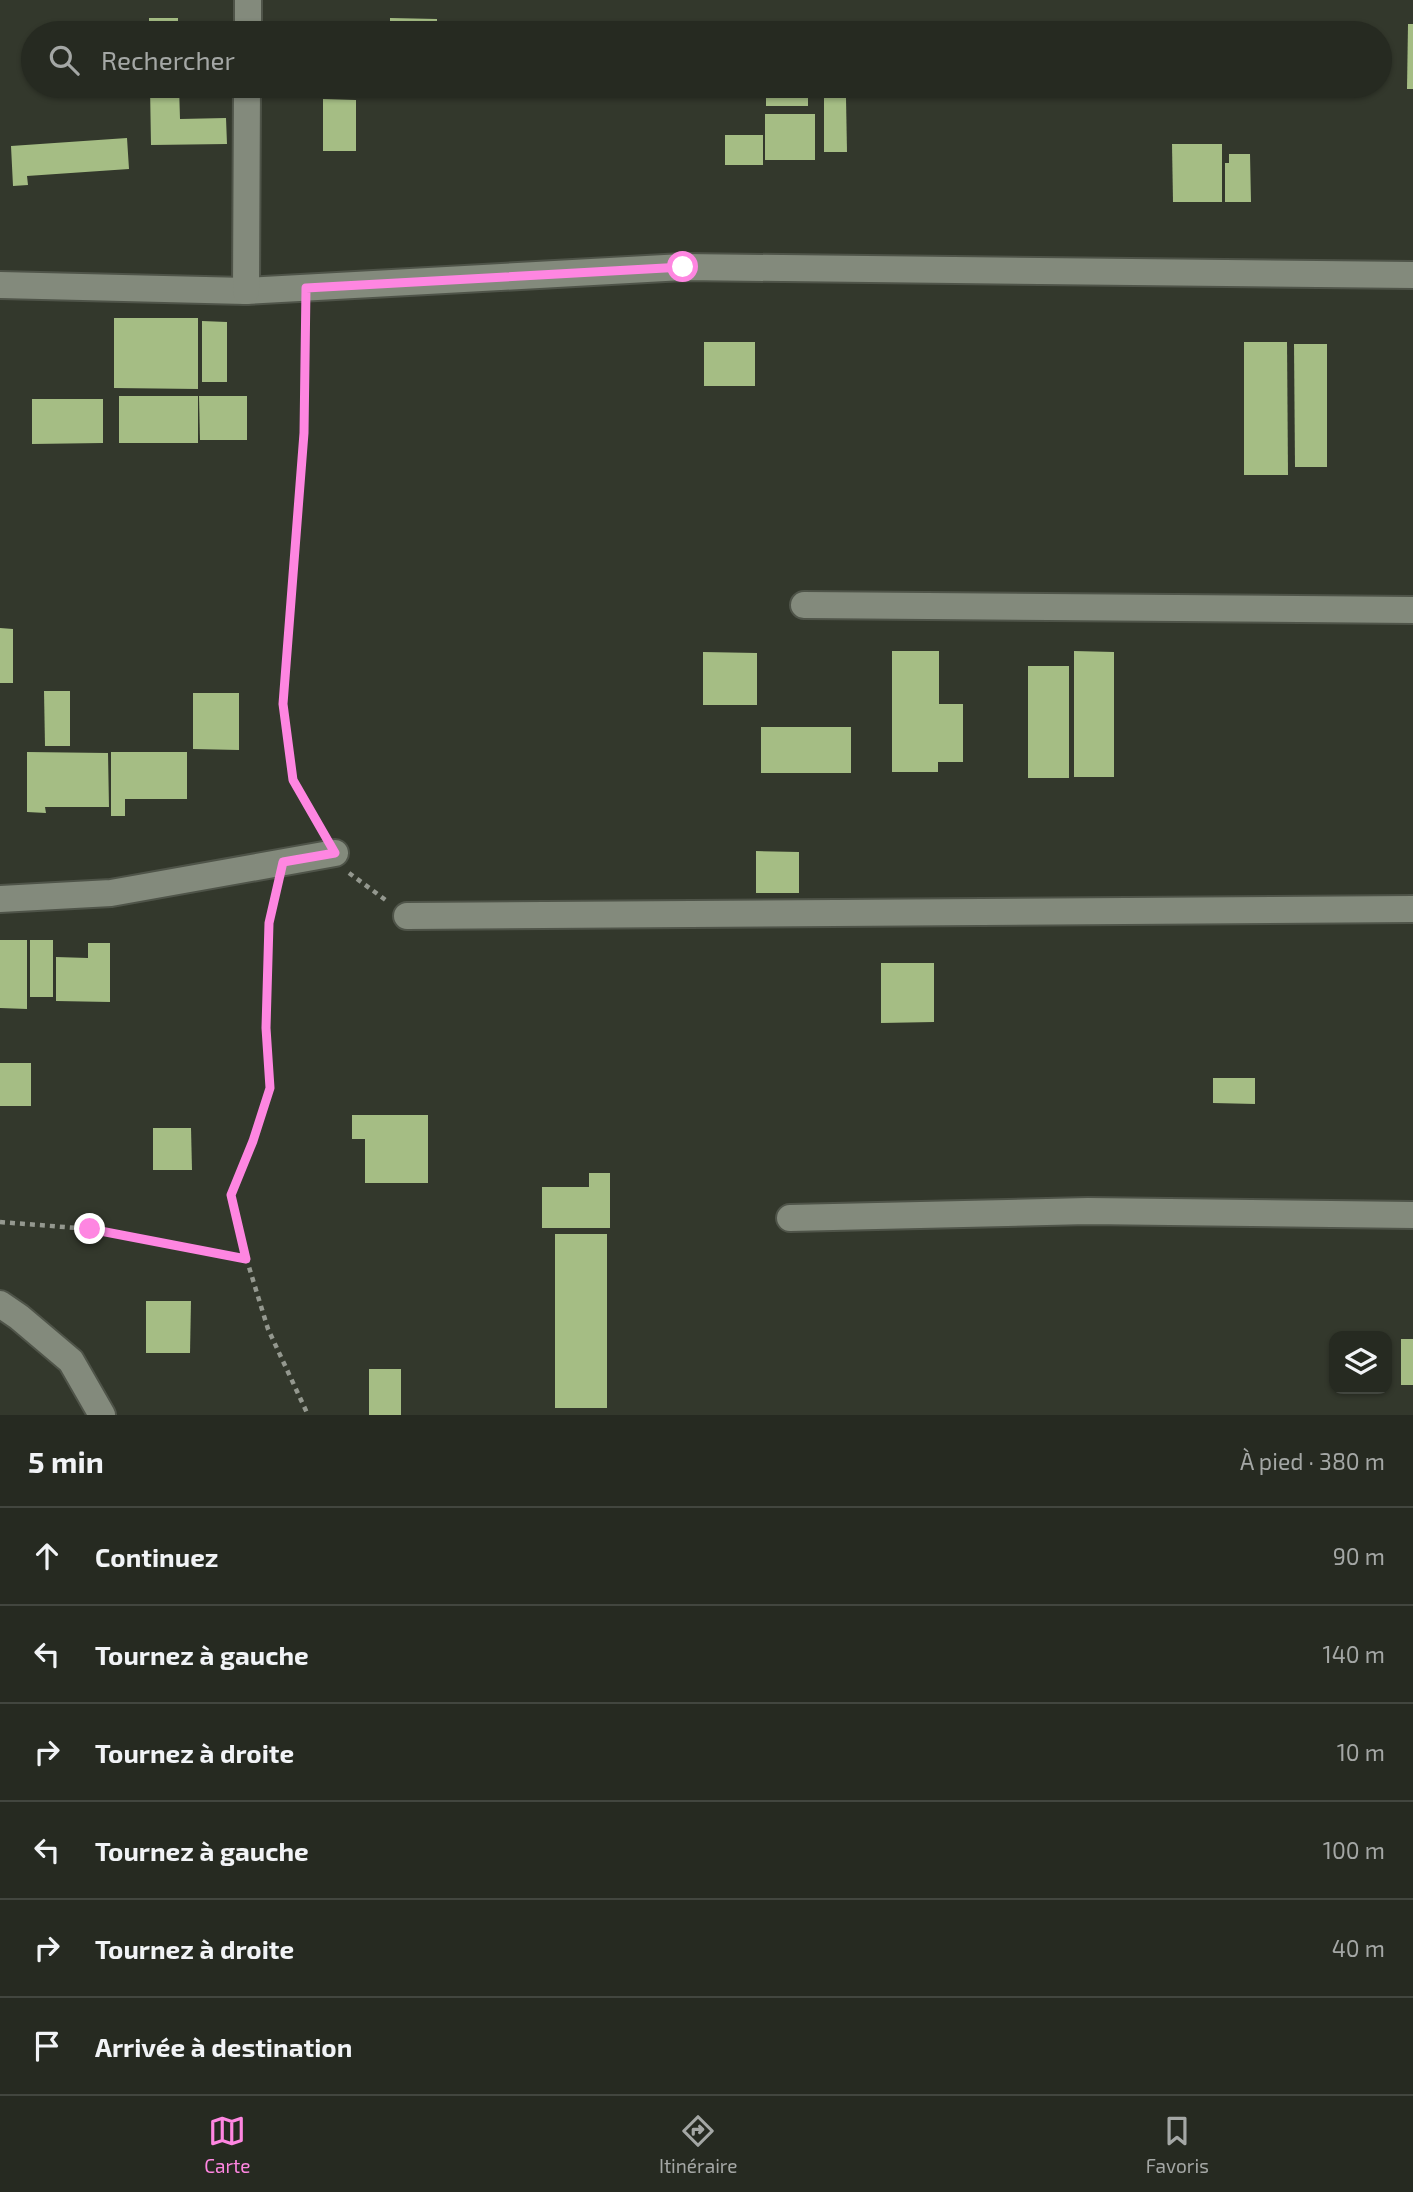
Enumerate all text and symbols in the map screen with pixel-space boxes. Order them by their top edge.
search box [21,21,1392,98]
icon: search [45,41,83,79]
text: Rechercher [101,44,235,75]
route start [667,251,698,282]
route end [74,1213,105,1244]
map controls [1329,1331,1392,1394]
button: layers [1329,1331,1392,1394]
text: 5 min [28,1443,104,1479]
text: À pied · 380 m [1240,1447,1385,1475]
icon: ahead [28,1537,66,1575]
text: Continuez [95,1541,218,1572]
text: 90 m [1333,1542,1385,1570]
icon: left [28,1635,66,1673]
text: Tournez à gauche [95,1639,309,1670]
text: 140 m [1323,1640,1385,1668]
icon: right [28,1733,66,1771]
text: Tournez à droite [95,1737,294,1768]
text: 10 m [1337,1738,1385,1766]
icon: left [28,1831,66,1869]
text: Tournez à gauche [95,1835,309,1866]
text: 100 m [1323,1836,1385,1864]
icon: right [28,1929,66,1967]
text: Tournez à droite [95,1933,294,1964]
text: 40 m [1332,1934,1385,1962]
icon: arrive [28,2027,66,2065]
text: Arrivée à destination [95,2031,352,2062]
tab: Carte [204,2112,251,2177]
tab: Itinéraire [659,2112,737,2177]
tab: Favoris [1146,2112,1209,2177]

